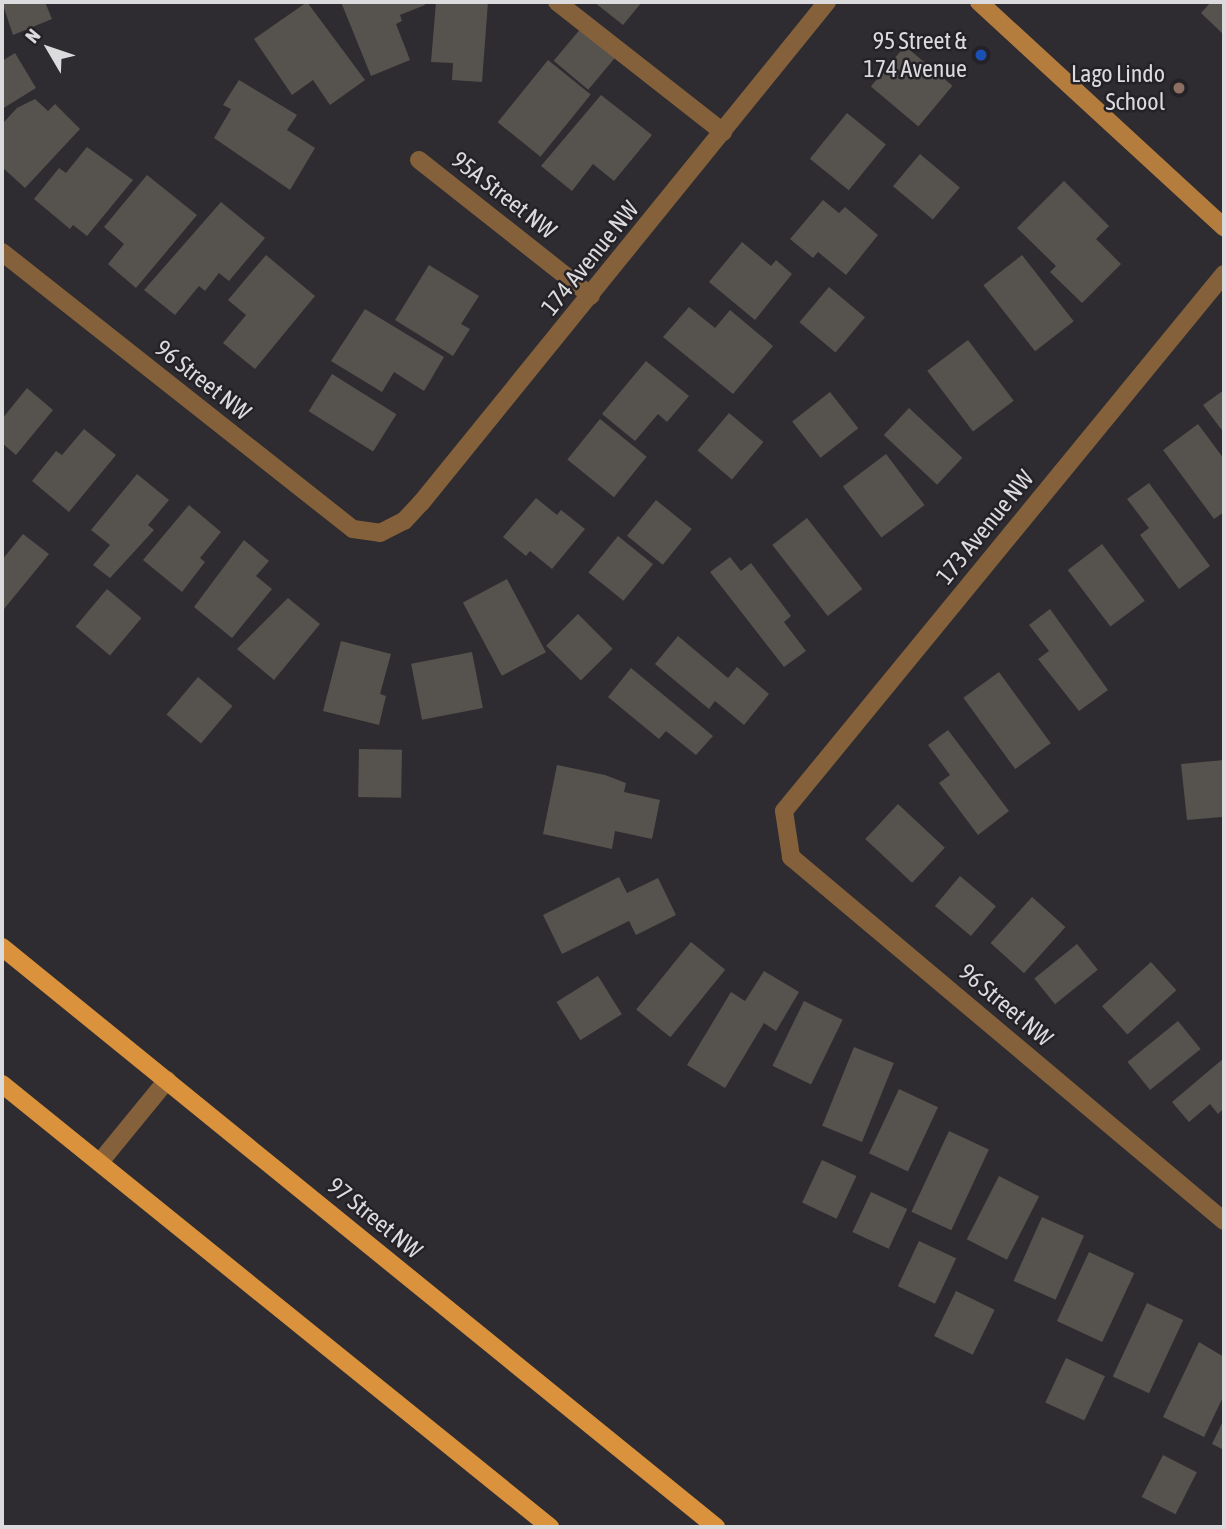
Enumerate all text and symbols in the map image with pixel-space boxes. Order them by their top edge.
north arrow [14,14,84,84]
text: N [21,25,45,47]
place label: 95 Street & 174 Avenue [863,27,967,83]
marker: 95 Street & 174 Avenue [973,47,989,63]
place label: Lago Lindo School [1071,60,1165,116]
marker: Lago Lindo School [1171,80,1187,96]
street label: 95A Street NW [446,145,562,245]
street label: 174 Avenue NW [535,195,645,321]
street label: 96 Street NW [149,334,257,426]
street label: 173 Avenue NW [930,464,1040,590]
street label: 96 Street NW [953,958,1059,1052]
street label: 97 Street NW [322,1171,428,1265]

